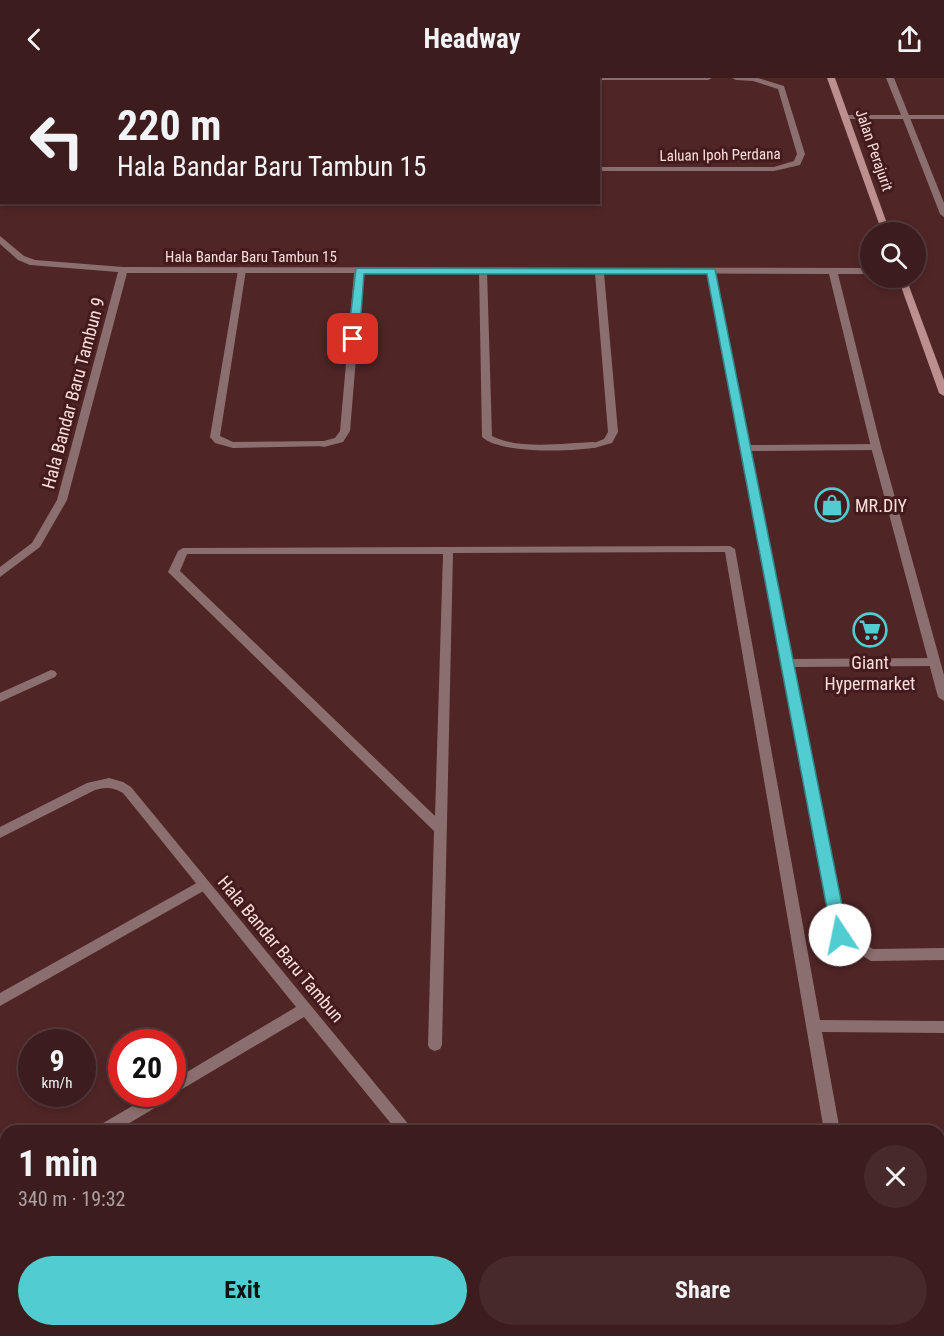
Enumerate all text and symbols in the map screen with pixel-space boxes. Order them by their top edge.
icon: back [18,23,51,56]
text: Headway [423,23,521,55]
icon: share [893,23,926,56]
text: 220 m [117,101,222,150]
icon: left [18,102,96,180]
street label: Jalan Perajurit [852,107,896,193]
street label: Laluan Ipoh Perdana [659,145,781,165]
text: Hala Bandar Baru Tambun 15 [117,151,426,183]
map controls [860,222,926,288]
button: search [860,222,926,288]
street label: Hala Bandar Baru Tambun 15 [165,248,337,266]
street label: Hala Bandar Baru Tambun 9 [37,295,109,491]
pin [327,313,378,364]
icon: arrive [336,322,369,355]
shop icon: MR.DIY [814,487,850,523]
place label: MR.DIY [855,495,907,516]
supermarket icon: Giant Hypermarket [852,612,888,648]
place label: Giant Hypermarket [825,652,915,694]
street label: Hala Bandar Baru Tambun [214,872,348,1026]
position arrow [808,903,872,967]
speed limit sign: 20 [108,1029,186,1107]
text: 9 [49,1043,65,1078]
text: km/h [42,1074,72,1092]
text: 1 min [18,1143,98,1185]
button: close [864,1145,927,1208]
text: 340 m · 19:32 [18,1187,125,1211]
button: Exit [18,1256,467,1325]
button: Share [479,1256,927,1325]

